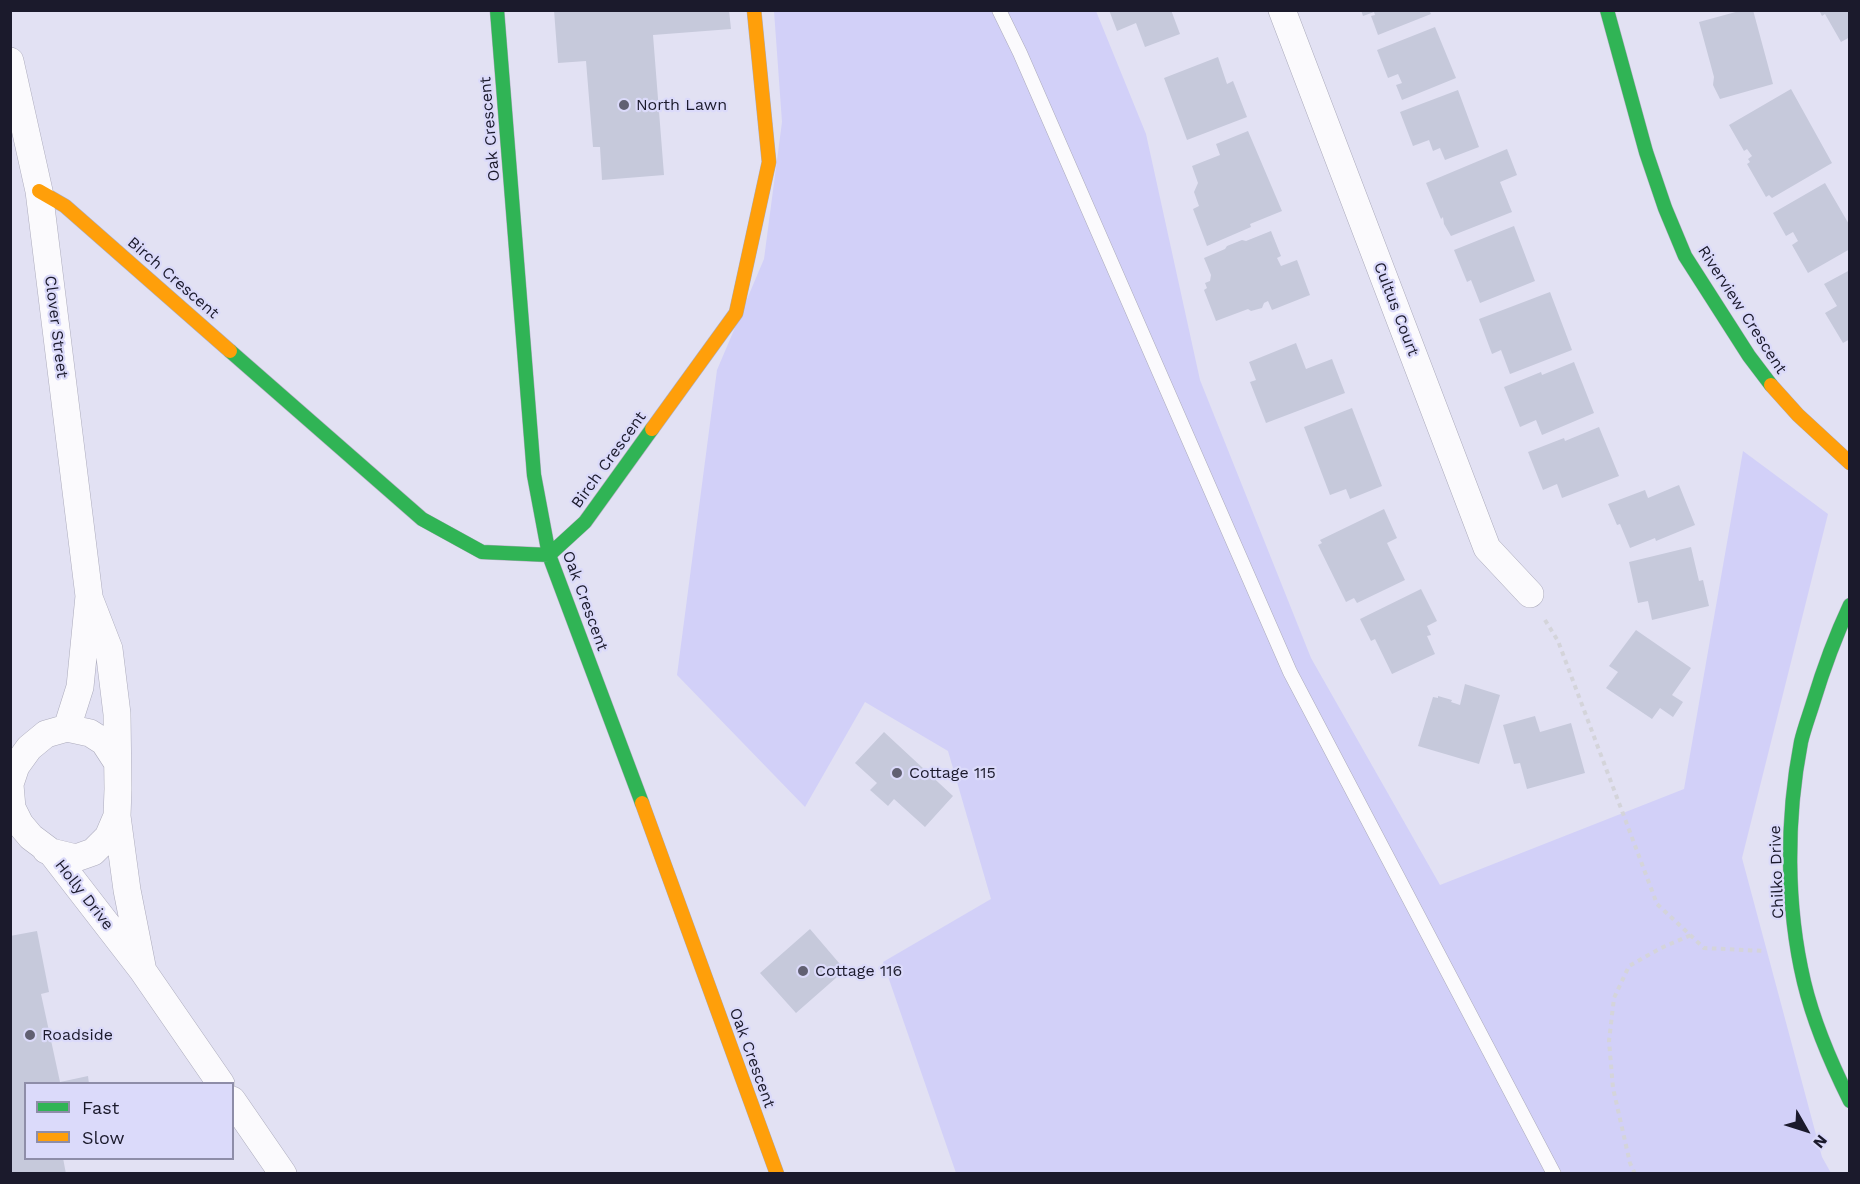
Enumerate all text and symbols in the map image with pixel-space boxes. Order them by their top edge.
street label: Oak Crescent [476,76,504,182]
place label: North Lawn [636,95,727,115]
marker: North Lawn [617,98,631,112]
street label: Birch Crescent [123,233,223,323]
street label: Riverview Crescent [1693,242,1791,378]
street label: Cultus Court [1369,259,1423,359]
street label: Clover Street [40,275,72,379]
street label: Birch Crescent [567,408,651,512]
street label: Oak Crescent [558,548,612,654]
place label: Cottage 115 [909,763,996,783]
marker: Cottage 115 [890,766,904,780]
street label: Chilko Drive [1766,825,1788,919]
street label: Holly Drive [51,856,117,934]
place label: Cottage 116 [815,961,902,981]
marker: Cottage 116 [796,964,810,978]
street label: Oak Crescent [725,1005,779,1111]
place label: Roadside [42,1025,113,1045]
marker: Roadside [23,1028,37,1042]
legend [24,1082,234,1160]
text: Fast [82,1097,119,1118]
north arrow [1776,1100,1836,1160]
text: Slow [82,1127,125,1148]
text: N [1809,1131,1831,1152]

